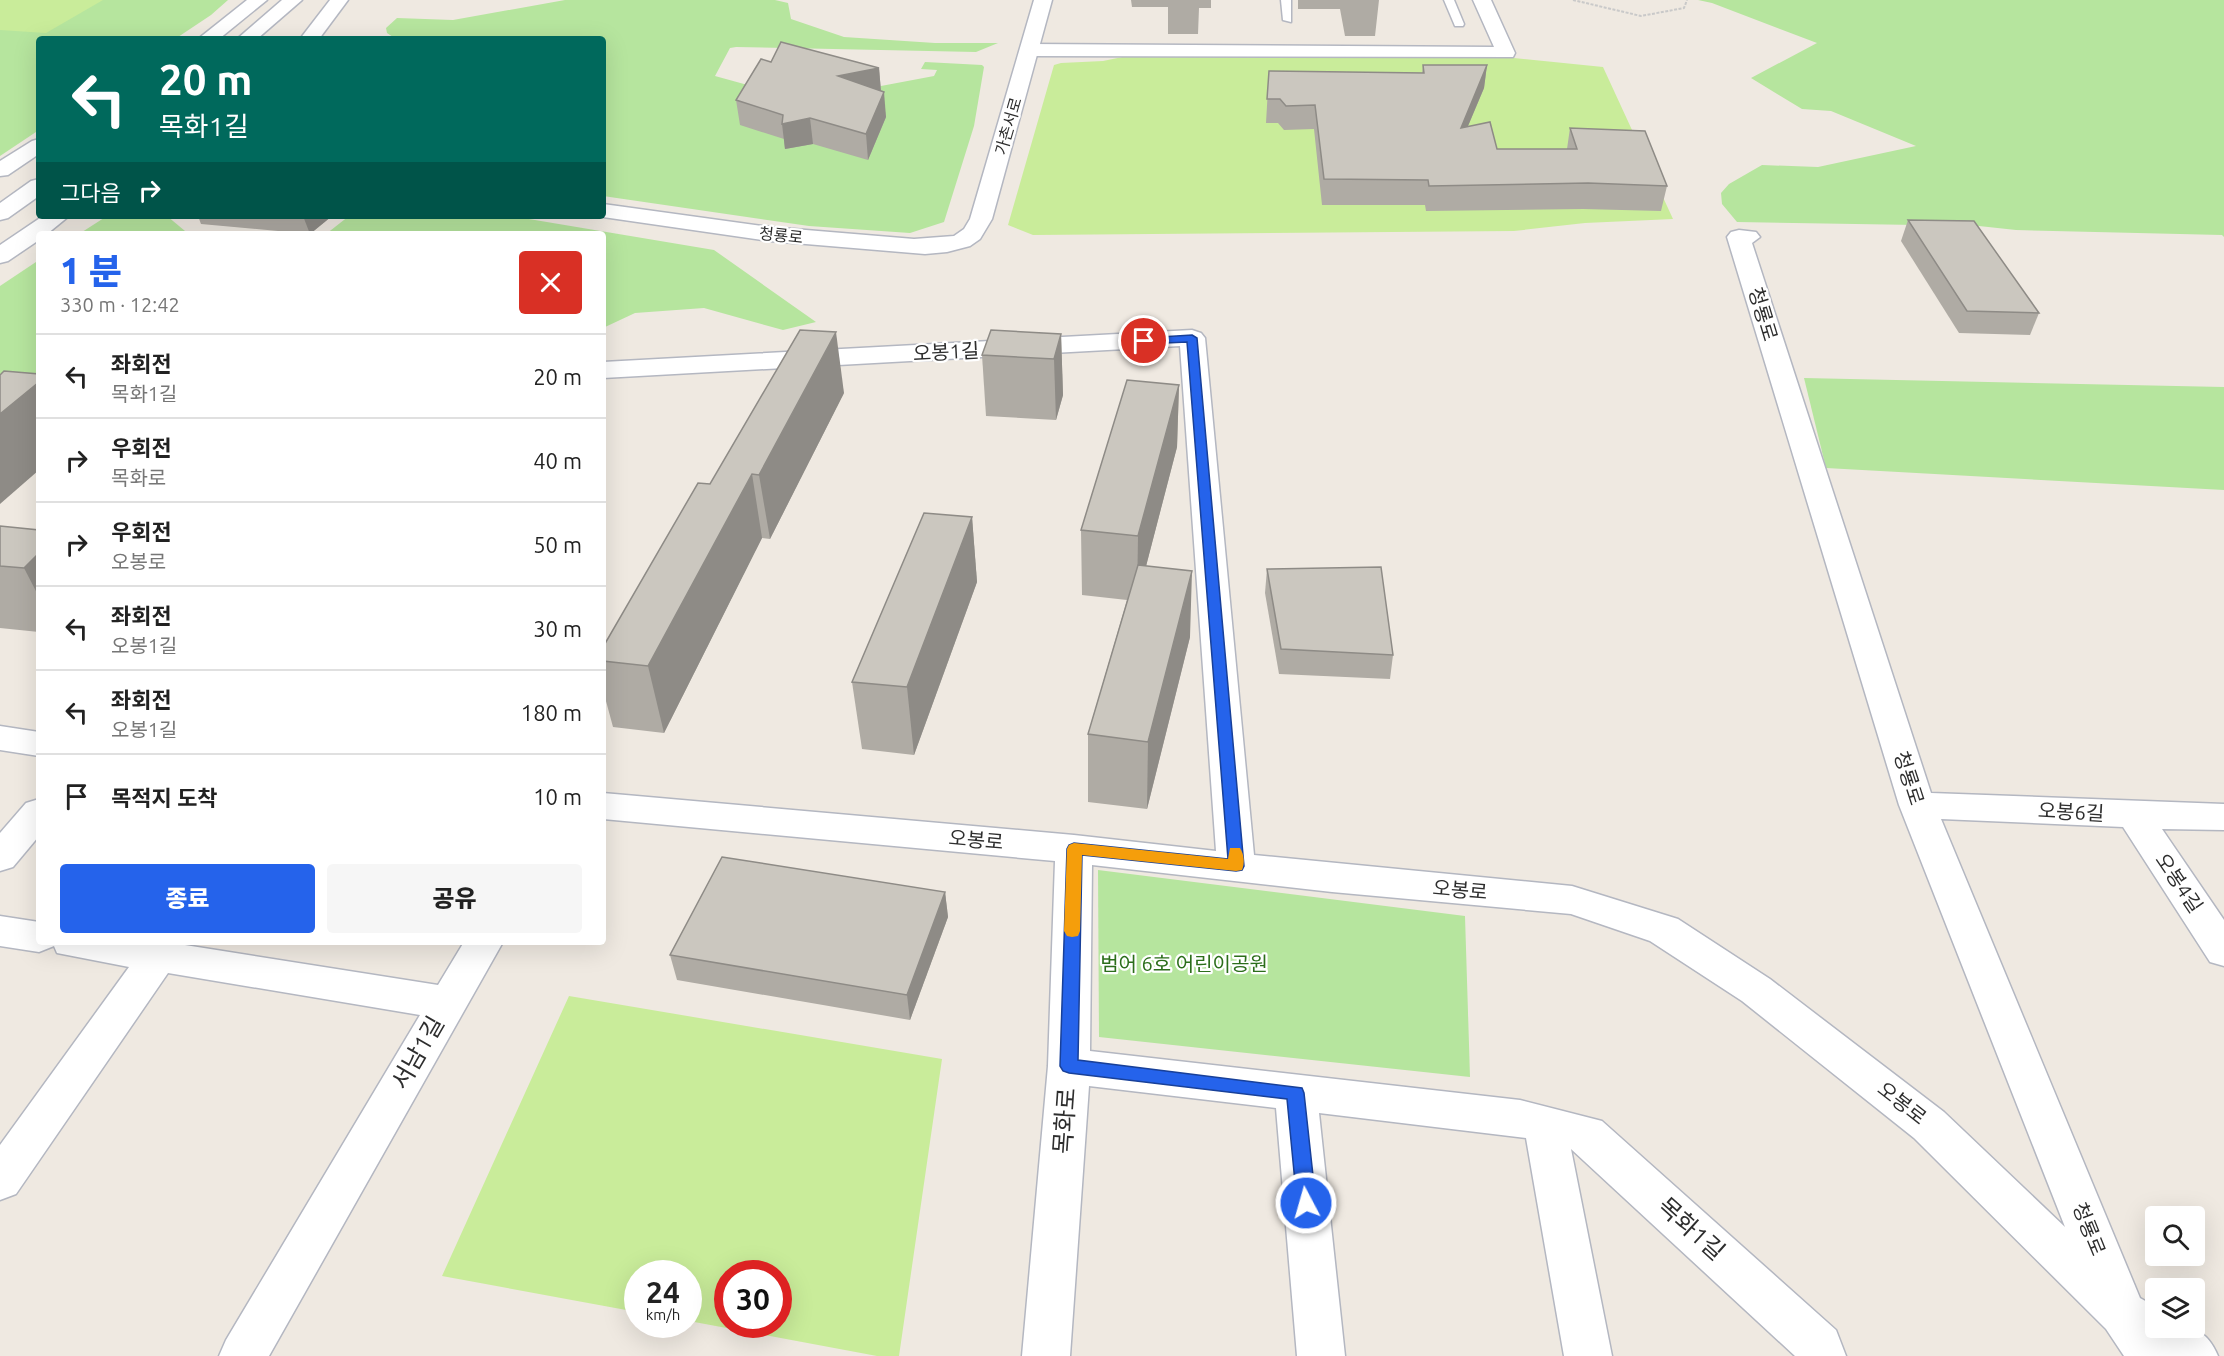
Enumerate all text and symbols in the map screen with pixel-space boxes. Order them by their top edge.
text: 20 m [159,56,253,103]
icon: left [60,60,138,138]
street label: 가촌서로 [991,95,1025,157]
text: 목화1길 [159,111,249,141]
icon: right [133,174,166,207]
text: 그다음 [60,180,121,205]
street label: 청룡로 [758,224,804,246]
text: 1 분 [60,250,122,291]
button: close [519,251,582,314]
street label: 청룡로 [1744,284,1783,344]
text: 330 m · 12:42 [60,293,180,316]
pin [1118,315,1169,366]
icon: arrive [1127,324,1160,357]
street label: 오봉1길 [912,338,980,365]
text: 좌회전 [111,351,172,376]
icon: left [60,360,93,393]
text: 20 m [533,364,582,389]
text: 목화1길 [111,382,177,405]
text: 우회전 [111,435,172,460]
icon: right [60,444,93,477]
text: 40 m [533,448,582,473]
text: 목화로 [111,466,166,489]
text: 우회전 [111,519,172,544]
icon: right [60,528,93,561]
text: 50 m [533,532,582,557]
text: 오봉로 [111,550,166,573]
text: 좌회전 [111,603,172,628]
icon: left [60,612,93,645]
text: 30 m [533,616,582,641]
text: 오봉1길 [111,634,177,657]
text: 좌회전 [111,687,172,712]
icon: left [60,696,93,729]
text: 180 m [521,700,582,725]
text: 오봉1길 [111,718,177,741]
street label: 청룡로 [1890,748,1929,808]
icon: arrive [60,780,93,813]
text: 10 m [533,784,582,809]
text: 목적지 도착 [111,785,217,810]
street label: 오봉6길 [2037,798,2105,825]
street label: 오봉로 [948,826,1005,853]
street label: 오봉4길 [2151,849,2208,917]
button: 종료 [60,864,315,933]
button: 공유 [327,864,582,933]
street label: 오봉로 [1432,876,1489,903]
park label: 범어 6호 어린이공원 [1100,952,1268,975]
street label: 서남1길 [386,1011,449,1094]
street label: 오봉로 [1873,1077,1931,1129]
street label: 목화로 [1049,1087,1080,1155]
position arrow [1274,1171,1338,1235]
street label: 목화1길 [1653,1192,1730,1265]
street label: 청룡로 [2068,1199,2110,1259]
map controls [2145,1206,2205,1338]
button: search [2145,1206,2205,1266]
speed limit sign: 30 [714,1260,792,1338]
text: 24 [646,1275,680,1309]
button: layers [2145,1278,2205,1338]
text: km/h [646,1306,680,1323]

